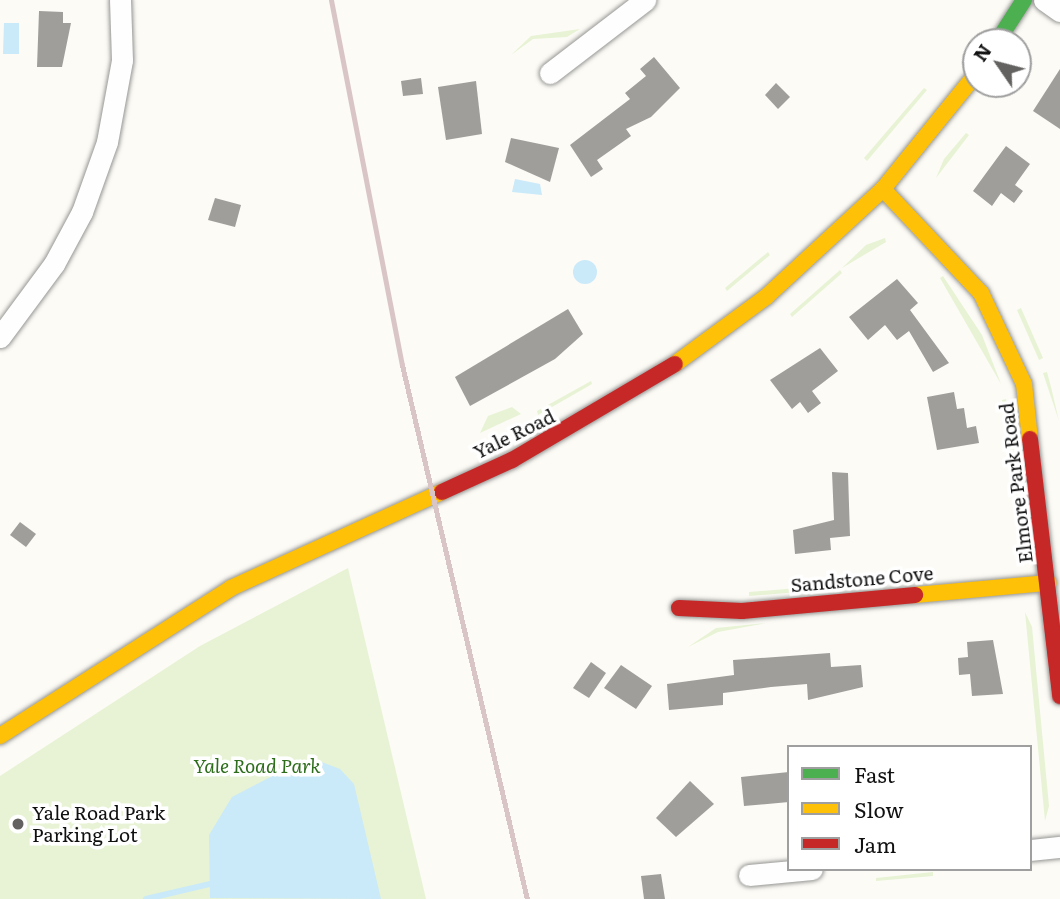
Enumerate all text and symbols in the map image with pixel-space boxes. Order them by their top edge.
north arrow [962,28,1032,98]
text: N [965,38,997,67]
street label: Elmore Park Road [995,401,1037,565]
street label: Yale Road [470,404,558,464]
street label: Sandstone Cove [790,561,934,597]
legend [787,745,1032,871]
park label: Yale Road Park [193,755,321,777]
text: Fast [854,758,895,789]
text: Slow [854,793,904,824]
place label: Yale Road Park Parking Lot [32,802,165,846]
marker: Yale Road Park Parking Lot [10,816,26,832]
text: Jam [854,828,896,859]

